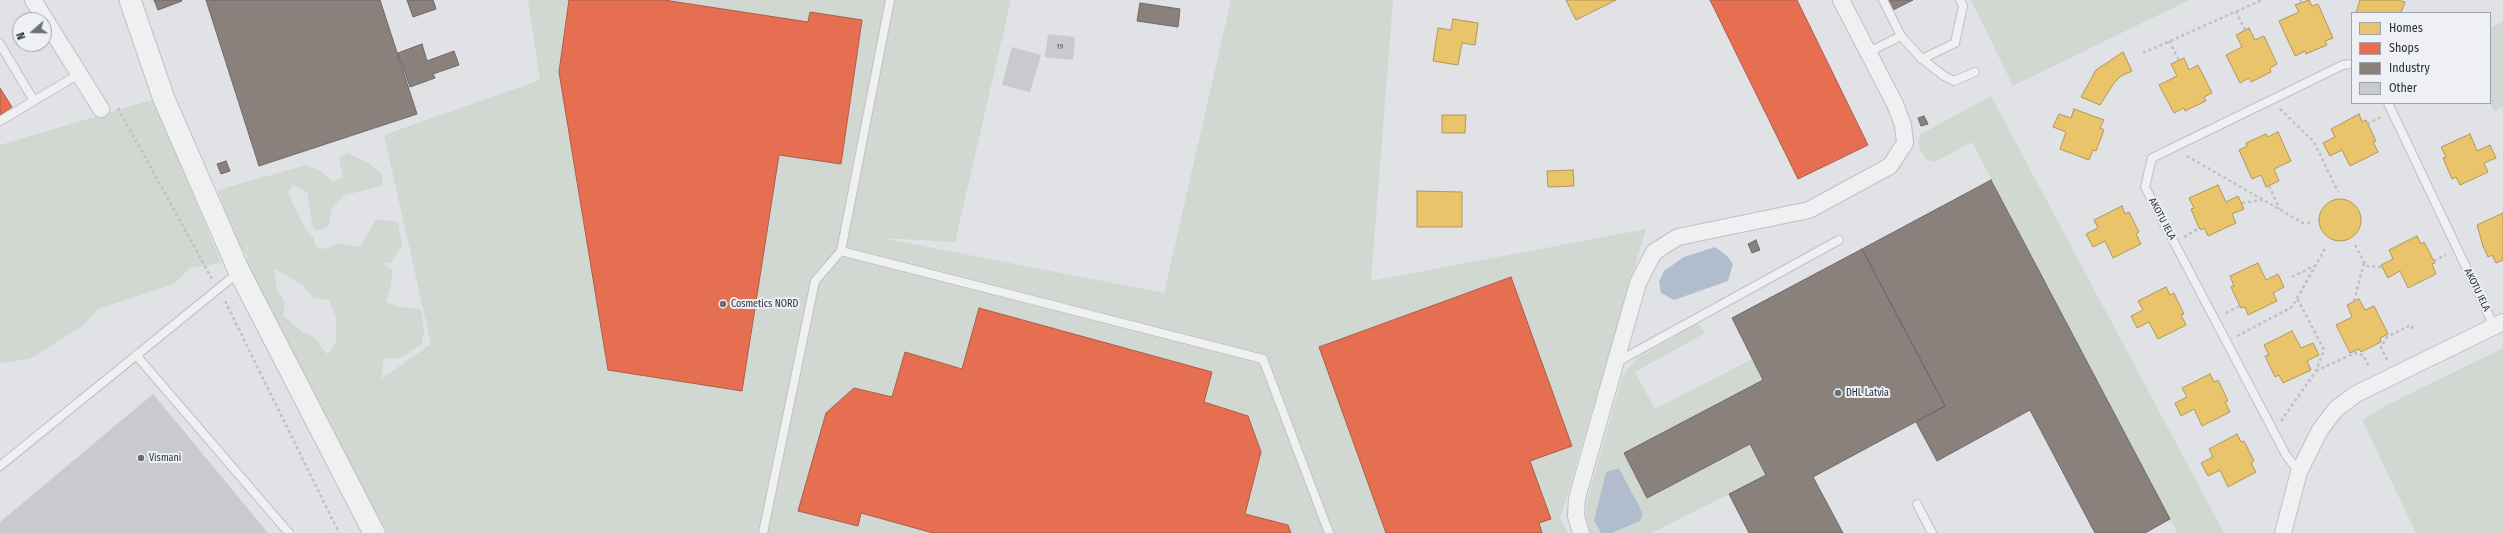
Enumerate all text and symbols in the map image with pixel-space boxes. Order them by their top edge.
north arrow [12,12,52,52]
legend [2351,12,2491,104]
text: Homes [2389,21,2423,35]
text: N [14,31,28,41]
text: Shops [2389,41,2419,55]
house number: 19 [1056,42,1064,52]
text: Industry [2389,61,2430,75]
text: Other [2389,81,2417,95]
street label: AKOTU IELA [2146,196,2178,242]
street label: AKOTU IELA [2461,267,2493,313]
place label: Cosmetics NORD [731,298,798,310]
marker: Cosmetics NORD [718,299,728,309]
place label: DHL Latvia [1846,387,1889,399]
marker: DHL Latvia [1833,388,1843,398]
place label: Vismani [149,452,181,464]
marker: Vismani [136,453,146,463]

